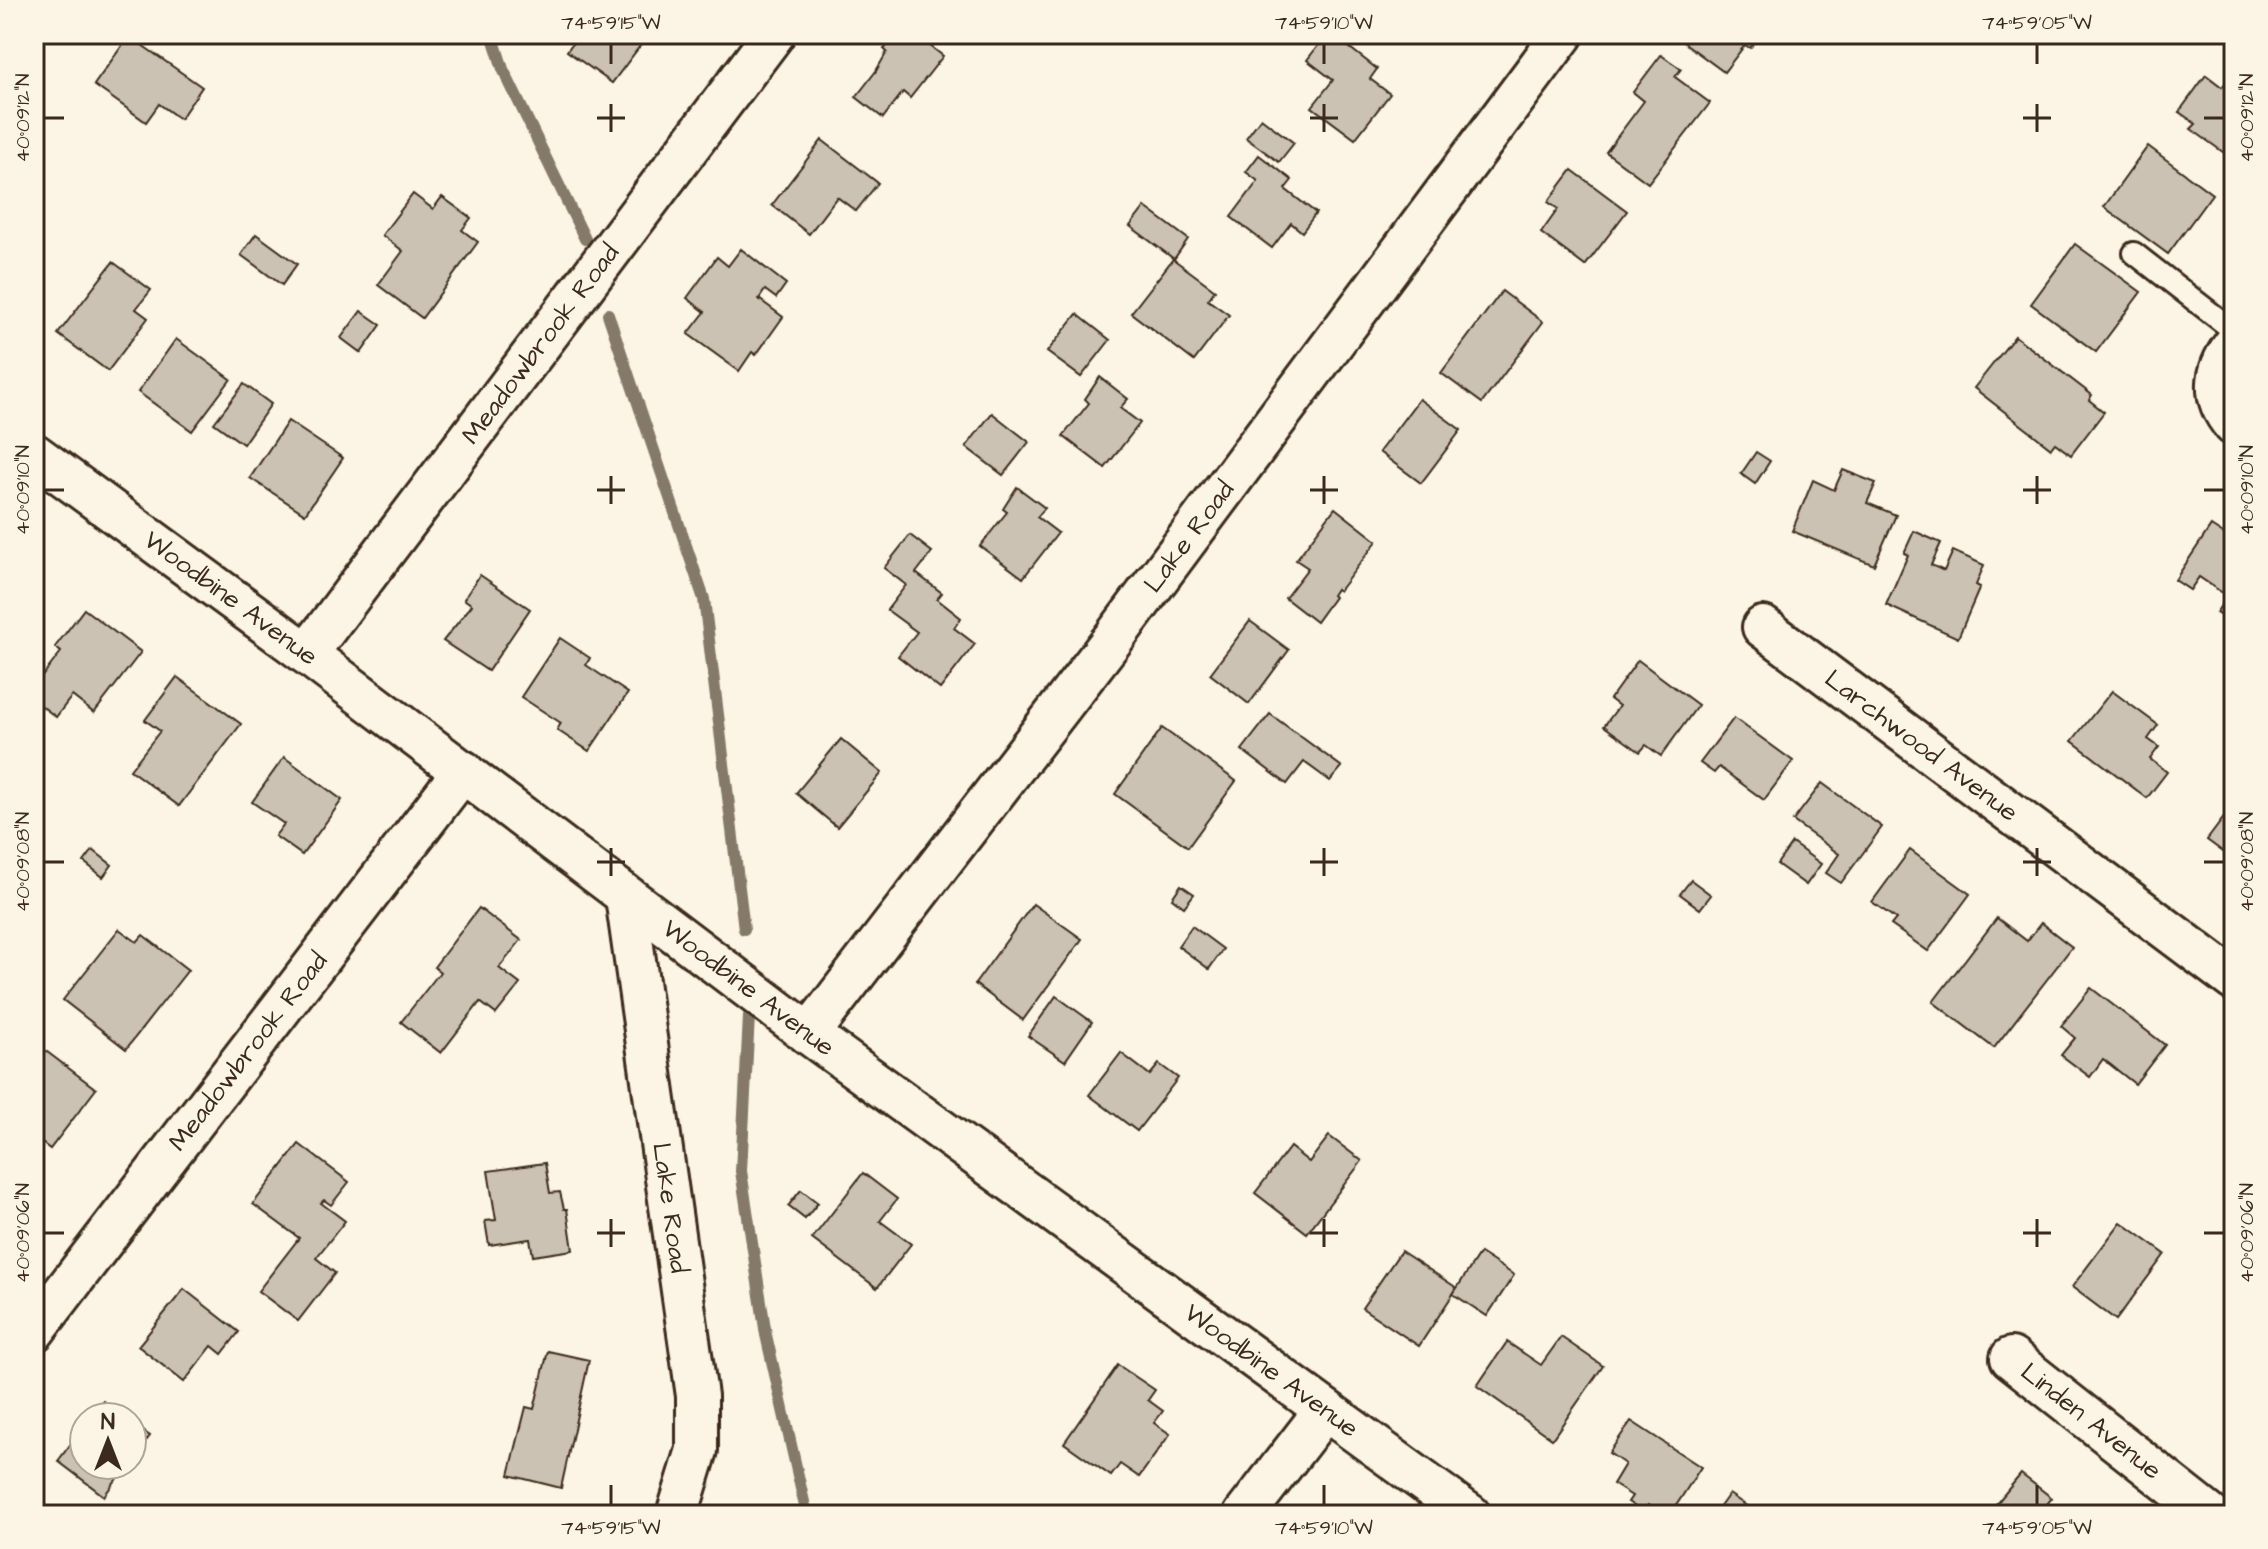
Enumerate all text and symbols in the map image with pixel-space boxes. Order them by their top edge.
text: 74°59'15"W [561,9,661,37]
text: 74°59'10"W [1275,9,1373,37]
text: 74°59'05"W [1982,9,2092,37]
text: 40°09'12"N [9,73,37,163]
text: 40°09'12"N [2233,73,2261,163]
street label: Meadowbrook Road [453,237,628,452]
text: 40°09'10"N [9,445,37,535]
text: 40°09'10"N [2233,445,2261,535]
street label: Lake Road [1135,473,1243,600]
street label: Woodbine Avenue [136,522,325,674]
street label: Larchwood Avenue [1817,661,2026,830]
text: 40°09'08"N [9,812,37,912]
text: 40°09'08"N [2233,812,2261,912]
street label: Woodbine Avenue [655,911,842,1065]
street label: Meadowbrook Road [160,944,336,1159]
street label: Lake Road [643,1140,697,1275]
text: 40°09'06"N [9,1183,37,1283]
text: 40°09'06"N [2233,1183,2261,1283]
street label: Woodbine Avenue [1177,1295,1366,1446]
street label: Linden Avenue [2013,1354,2169,1488]
north arrow [68,1401,148,1481]
text: N [101,1407,115,1438]
text: 74°59'15"W [561,1514,661,1542]
text: 74°59'10"W [1275,1514,1373,1542]
text: 74°59'05"W [1982,1514,2092,1542]

